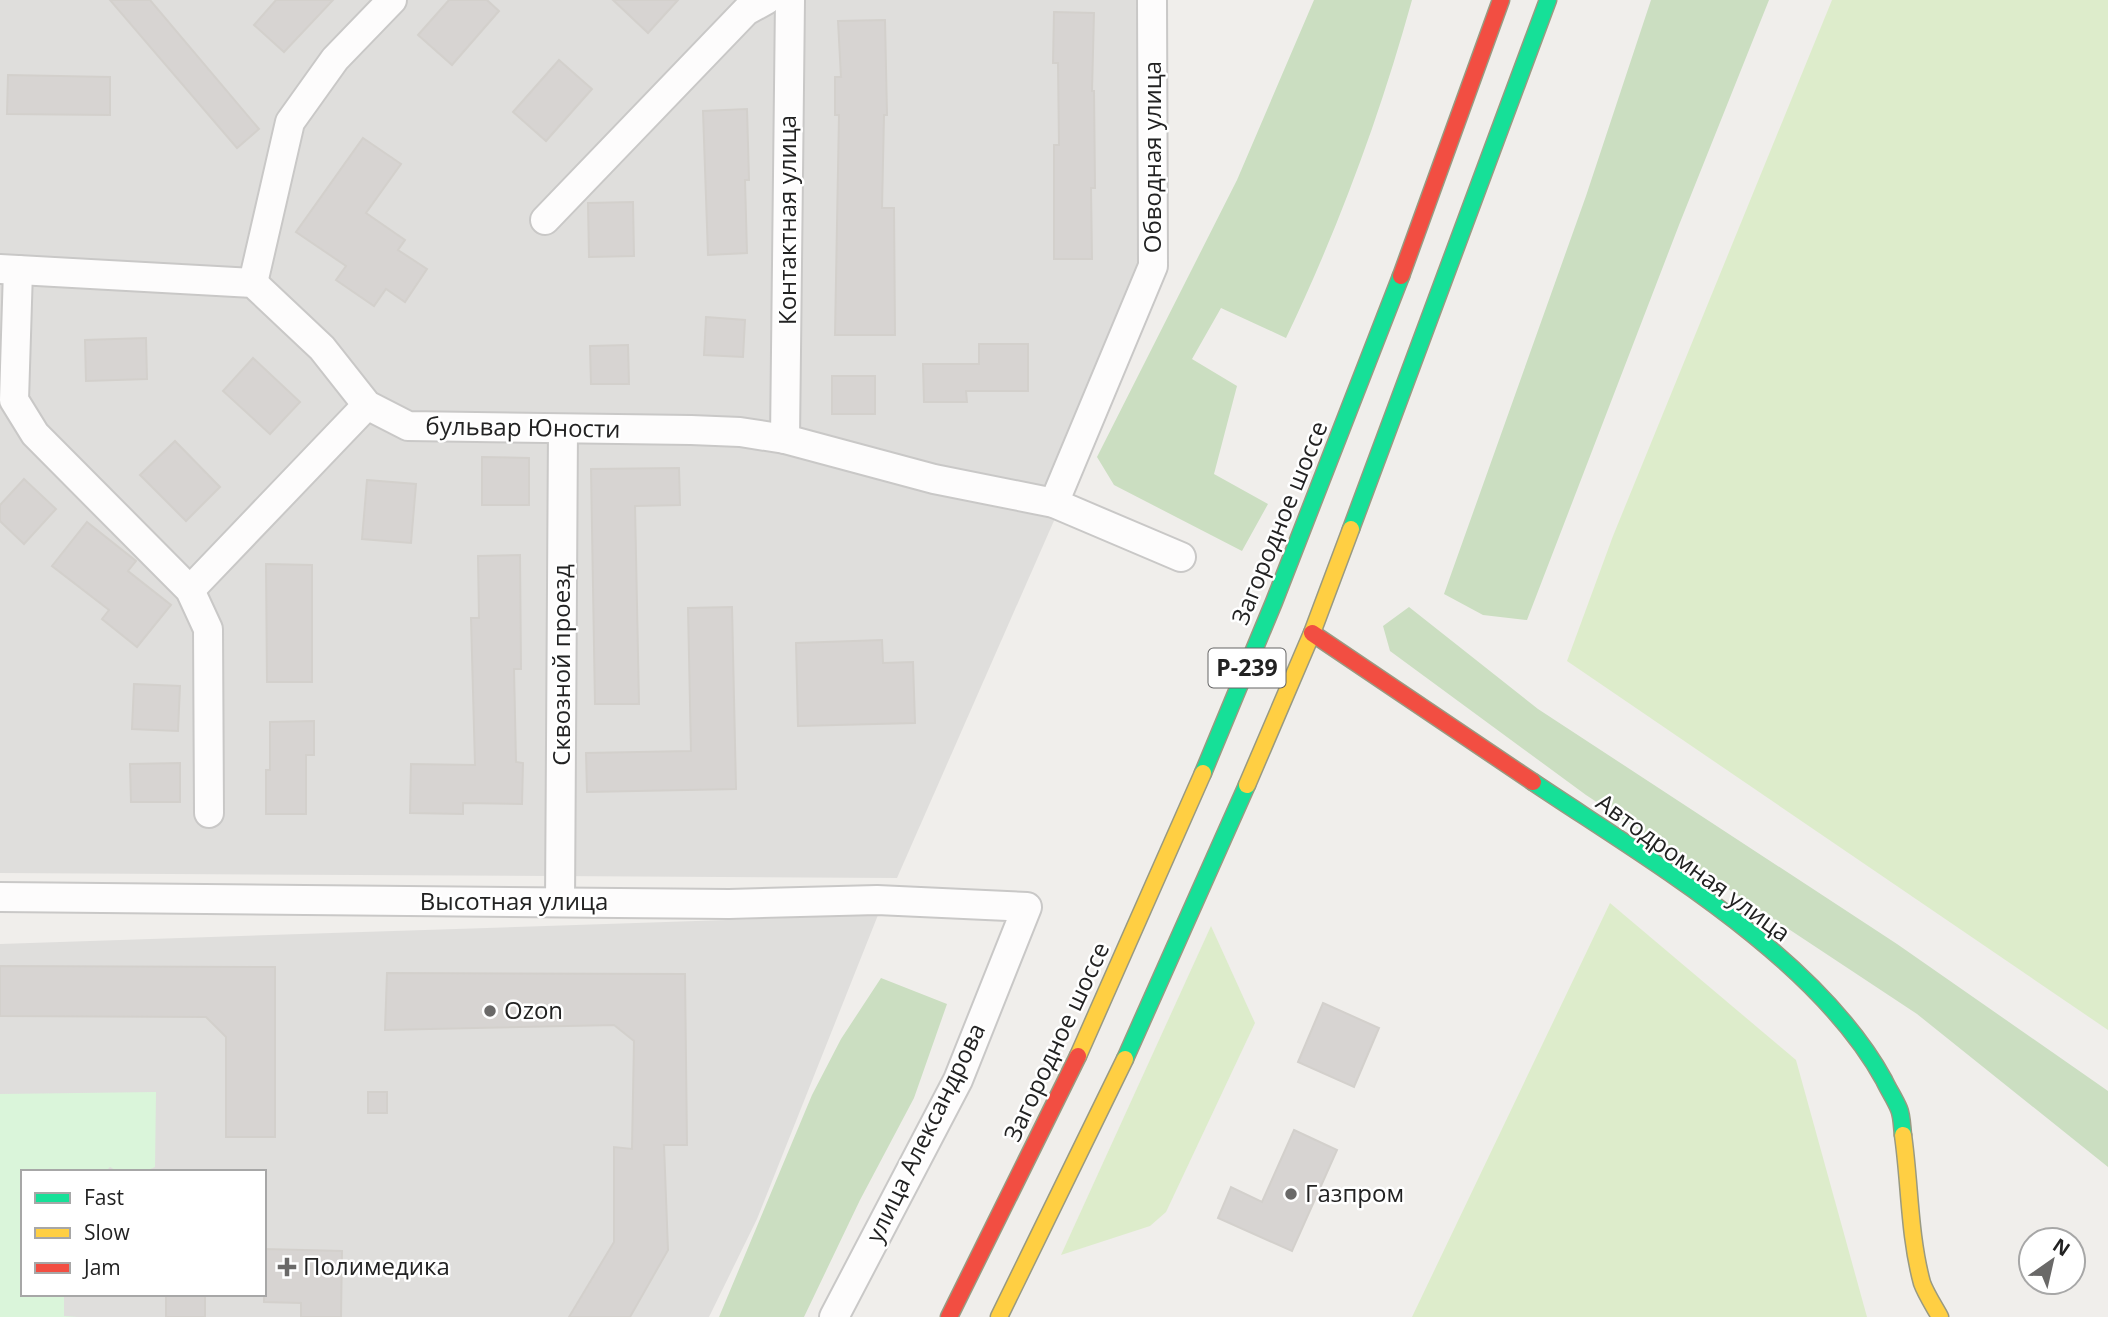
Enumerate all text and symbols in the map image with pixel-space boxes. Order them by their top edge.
street label: Обводная улица [1135,61,1168,253]
street label: Контактная улица [770,115,803,325]
street label: бульвар Юности [425,408,621,445]
street label: Загородное шоссе [1223,416,1334,629]
street label: Сквозной проезд [544,564,577,766]
road number: Р-239 [1208,648,1286,688]
street label: Автодромная улица [1590,785,1798,949]
street label: Высотная улица [420,884,608,917]
street label: Загородное шоссе [995,936,1116,1147]
place label: Ozon [504,993,563,1026]
marker: Ozon [482,1003,498,1019]
street label: улица Александрова [857,1017,992,1248]
legend [21,1170,266,1296]
place label: Газпром [1305,1176,1404,1209]
text: Fast [84,1183,124,1211]
marker: Газпром [1283,1186,1299,1202]
text: Slow [84,1218,130,1246]
north arrow [2017,1226,2087,1296]
text: N [2048,1232,2075,1262]
place label: Полимедика [303,1249,450,1282]
text: Jam [82,1253,121,1281]
marker: Полимедика [277,1257,297,1277]

